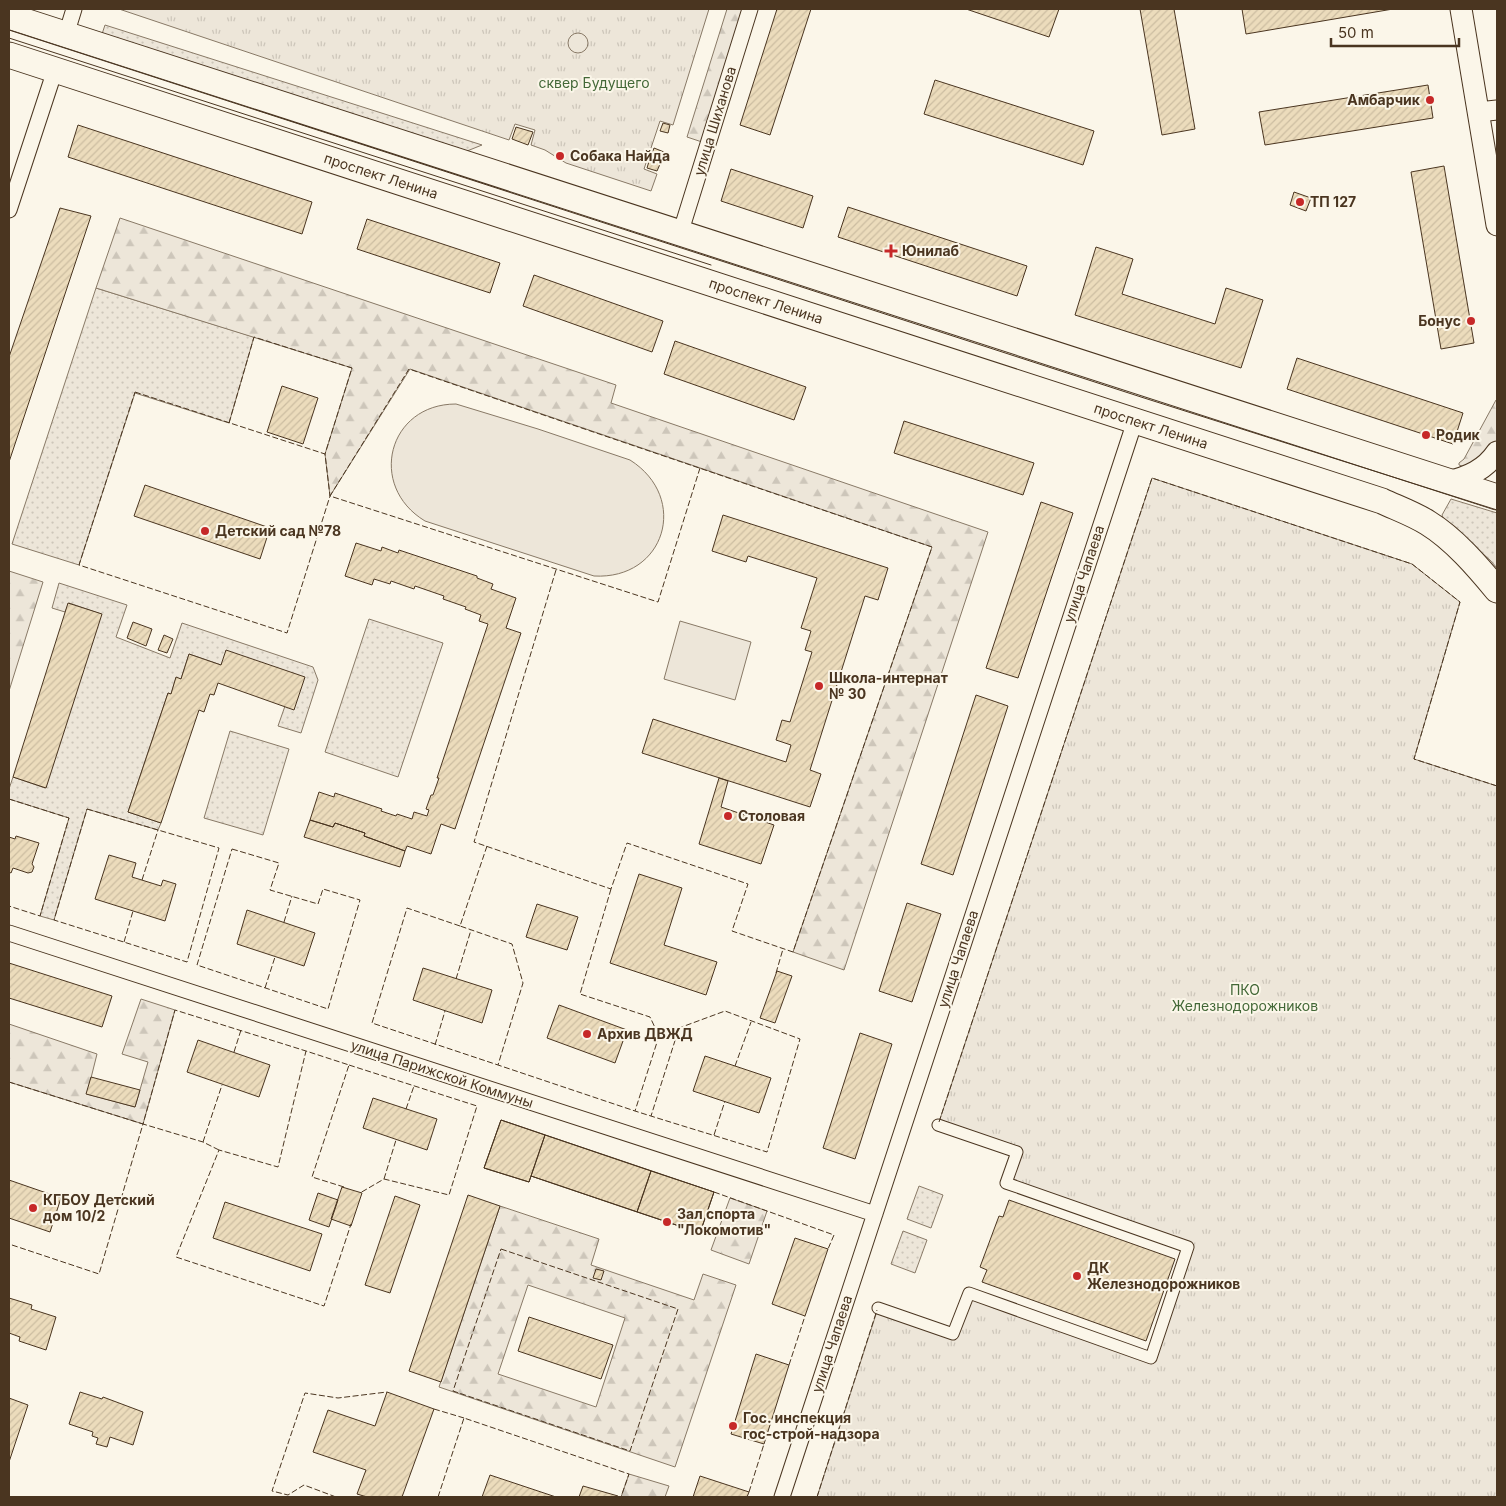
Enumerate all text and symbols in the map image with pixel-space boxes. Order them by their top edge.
scale bar [1331,15,1458,47]
text: 50 m [1338,23,1374,42]
street label: улица Шиханова [690,64,739,178]
park label: сквер Будущего [538,74,650,91]
place label: Амбарчик [1347,91,1421,108]
marker: Амбарчик [1424,94,1436,106]
place label: Собака Найда [570,147,670,164]
street label: проспект Ленина [322,149,440,202]
marker: Собака Найда [554,150,566,162]
place label: ТП 127 [1310,193,1356,210]
marker: ТП 127 [1294,196,1306,208]
place label: Юнилаб [902,242,959,259]
marker: Юнилаб [884,244,898,258]
street label: проспект Ленина [707,274,825,327]
place label: Бонус [1418,312,1461,329]
marker: Бонус [1465,315,1477,327]
street label: проспект Ленина [1092,399,1210,452]
place label: Родик [1436,426,1481,443]
marker: Родик [1420,429,1432,441]
place label: Детский сад №78 [215,522,341,539]
street label: улица Чапаева [1060,523,1107,625]
marker: Детский сад №78 [199,525,211,537]
place label: Школа-интернат № 30 [829,669,948,702]
marker: Школа-интернат № 30 [813,680,825,692]
place label: Столовая [738,807,805,824]
marker: Столовая [722,810,734,822]
street label: улица Чапаева [934,908,981,1010]
park label: ПКО Железнодорожников [1172,981,1318,1014]
place label: Архив ДВЖД [597,1025,693,1042]
marker: Архив ДВЖД [581,1028,593,1040]
street label: улица Парижской Коммуны [349,1036,536,1111]
place label: КГБОУ Детский дом 10/2 [43,1191,155,1224]
marker: КГБОУ Детский дом 10/2 [27,1202,39,1214]
place label: Зал спорта "Локомотив" [677,1205,771,1238]
marker: Зал спорта "Локомотив" [661,1216,673,1228]
place label: ДК Железнодорожников [1087,1259,1240,1292]
marker: ДК Железнодорожников [1071,1270,1083,1282]
street label: улица Чапаева [808,1293,855,1395]
place label: Гос. инспекция гос-строй-надзора [743,1409,880,1442]
marker: Гос. инспекция гос-строй-надзора [727,1420,739,1432]

